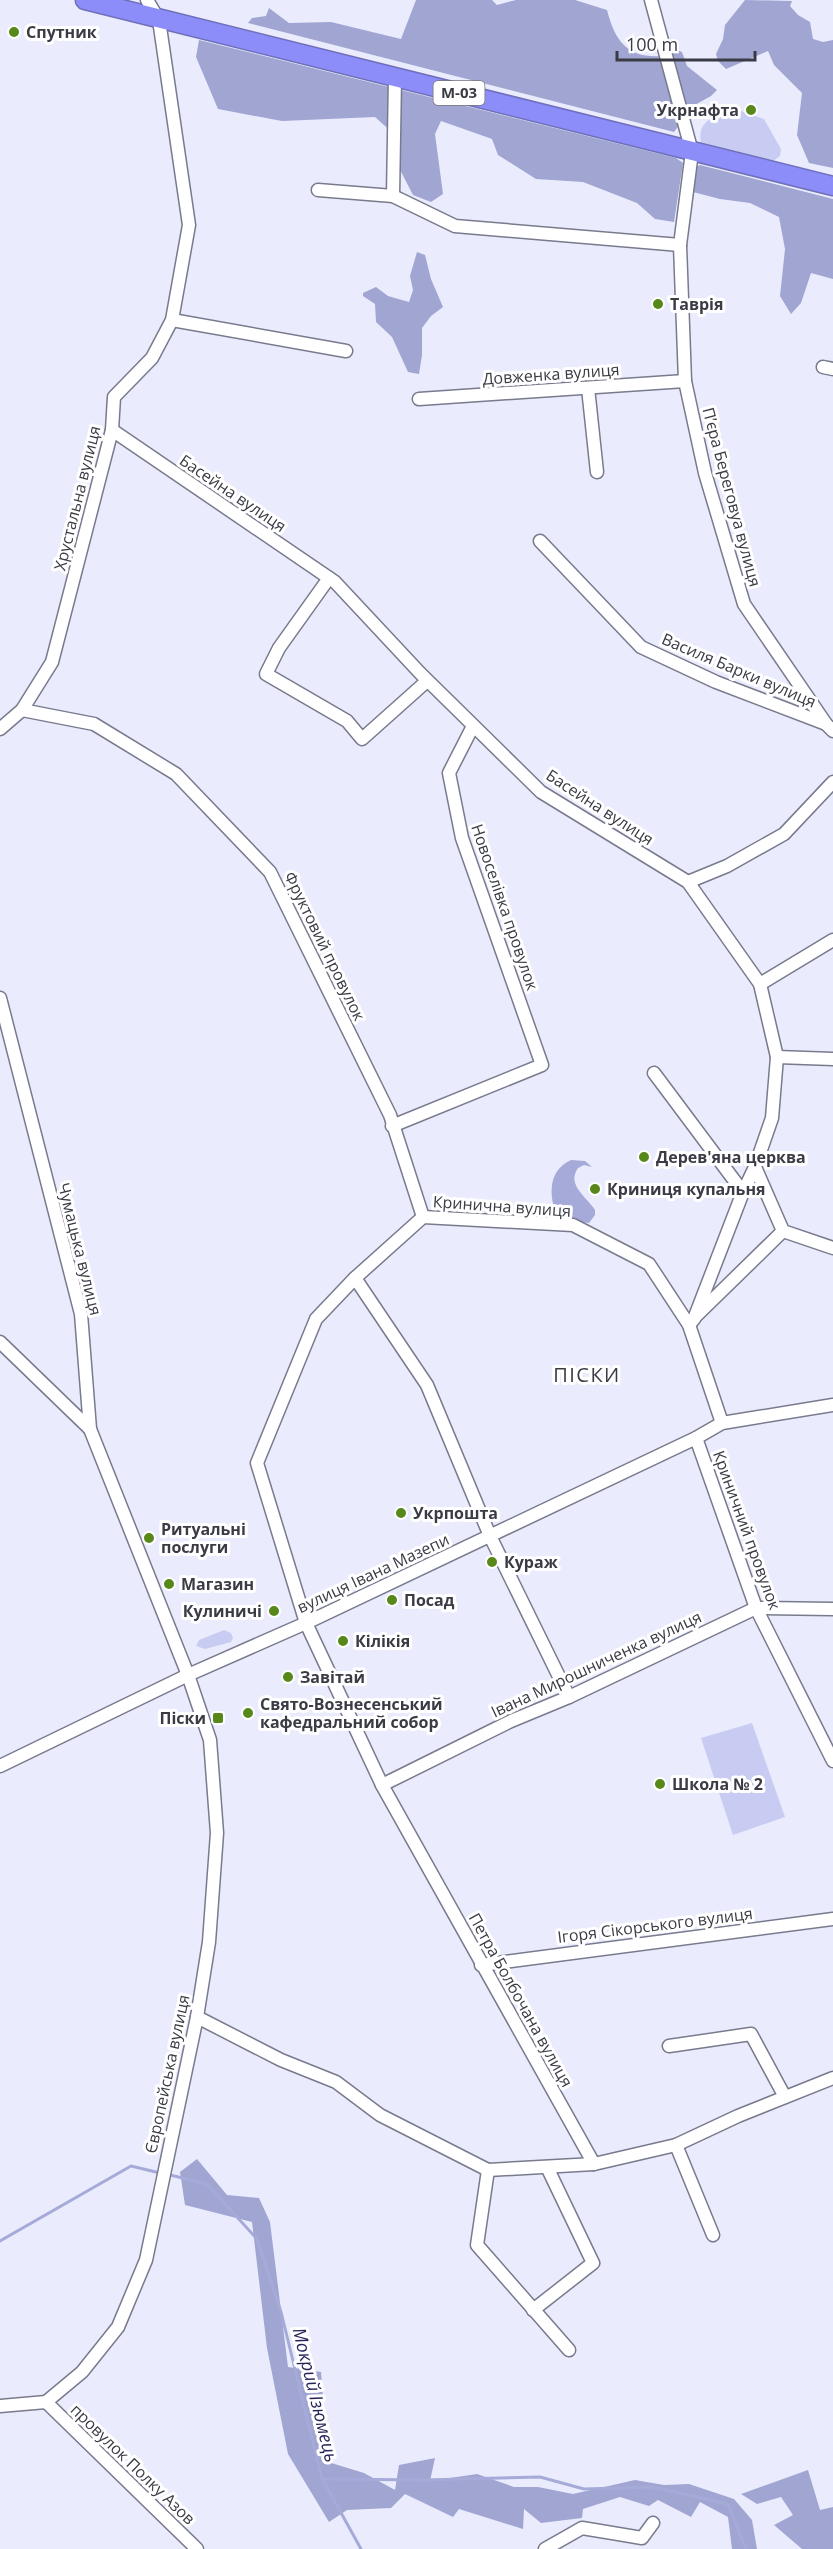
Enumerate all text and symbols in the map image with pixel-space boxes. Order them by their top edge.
place label: Спутник [26,21,97,43]
scale bar [617,24,755,62]
marker: Спутник [7,25,21,39]
text: 100 m [626,32,678,56]
road number: М-03 [434,81,484,105]
place label: Укрнафта [657,99,739,121]
marker: Укрнафта [744,103,758,117]
place label: Таврiя [670,293,723,315]
marker: Таврiя [651,297,665,311]
street label: Довженка вулиця [482,358,620,390]
street label: П’єра Береговуа вулиця [697,405,767,589]
street label: Хрустальна вулиця [48,423,106,573]
street label: Басейна вулиця [175,449,291,537]
street label: Василя Барки вулиця [658,628,820,712]
street label: Басейна вулиця [542,764,658,850]
street label: Новоселівка провулок [466,821,544,994]
street label: Фруктовий провулок [279,868,371,1025]
place label: Дерев'яна церква [656,1146,806,1168]
marker: Дерев'яна церква [637,1150,651,1164]
place label: Криниця купальня [607,1178,765,1200]
street label: Чумацька вулиця [53,1180,107,1318]
marker: Криниця купальня [588,1182,602,1196]
street label: Кринична вулиця [432,1190,572,1222]
district label: ПІСКИ [553,1361,621,1388]
street label: Криничний провулок [708,1447,786,1613]
place label: Укрпошта [413,1502,498,1524]
marker: Укрпошта [394,1506,408,1520]
place label: Ритуальні послуги [161,1518,246,1558]
street label: вулиця Івана Мазепи [293,1528,453,1618]
marker: Ритуальні послуги [142,1531,156,1545]
place label: Кураж [504,1551,558,1573]
marker: Кураж [485,1555,499,1569]
place label: Магазин [181,1573,254,1595]
marker: Магазин [162,1577,176,1591]
place label: Посад [404,1589,455,1611]
marker: Посад [385,1593,399,1607]
place label: Кулиничі [183,1600,262,1622]
marker: Кулиничі [267,1604,281,1618]
street label: Івана Мирошниченка вулиця [487,1605,705,1723]
place label: Кілікія [355,1630,410,1652]
marker: Кілікія [336,1634,350,1648]
place label: Завітай [300,1666,365,1688]
marker: Завітай [281,1670,295,1684]
place label: Свято-Вознесенський кафедральний собор [260,1693,443,1733]
marker: Свято-Вознесенський кафедральний собор [241,1706,255,1720]
place label: Піски [160,1707,206,1729]
marker: Піски [211,1711,225,1725]
place label: Школа № 2 [672,1773,763,1795]
marker: Школа № 2 [653,1777,667,1791]
street label: Ігоря Сікорського вулиця [556,1902,754,1948]
street label: Петра Болбочана вулиця [464,1909,578,2091]
street label: Європейська вулиця [139,1993,195,2155]
water label: Мокрий Ізюмець [288,2325,344,2465]
street label: провулок Полку Азов [66,2399,200,2529]

